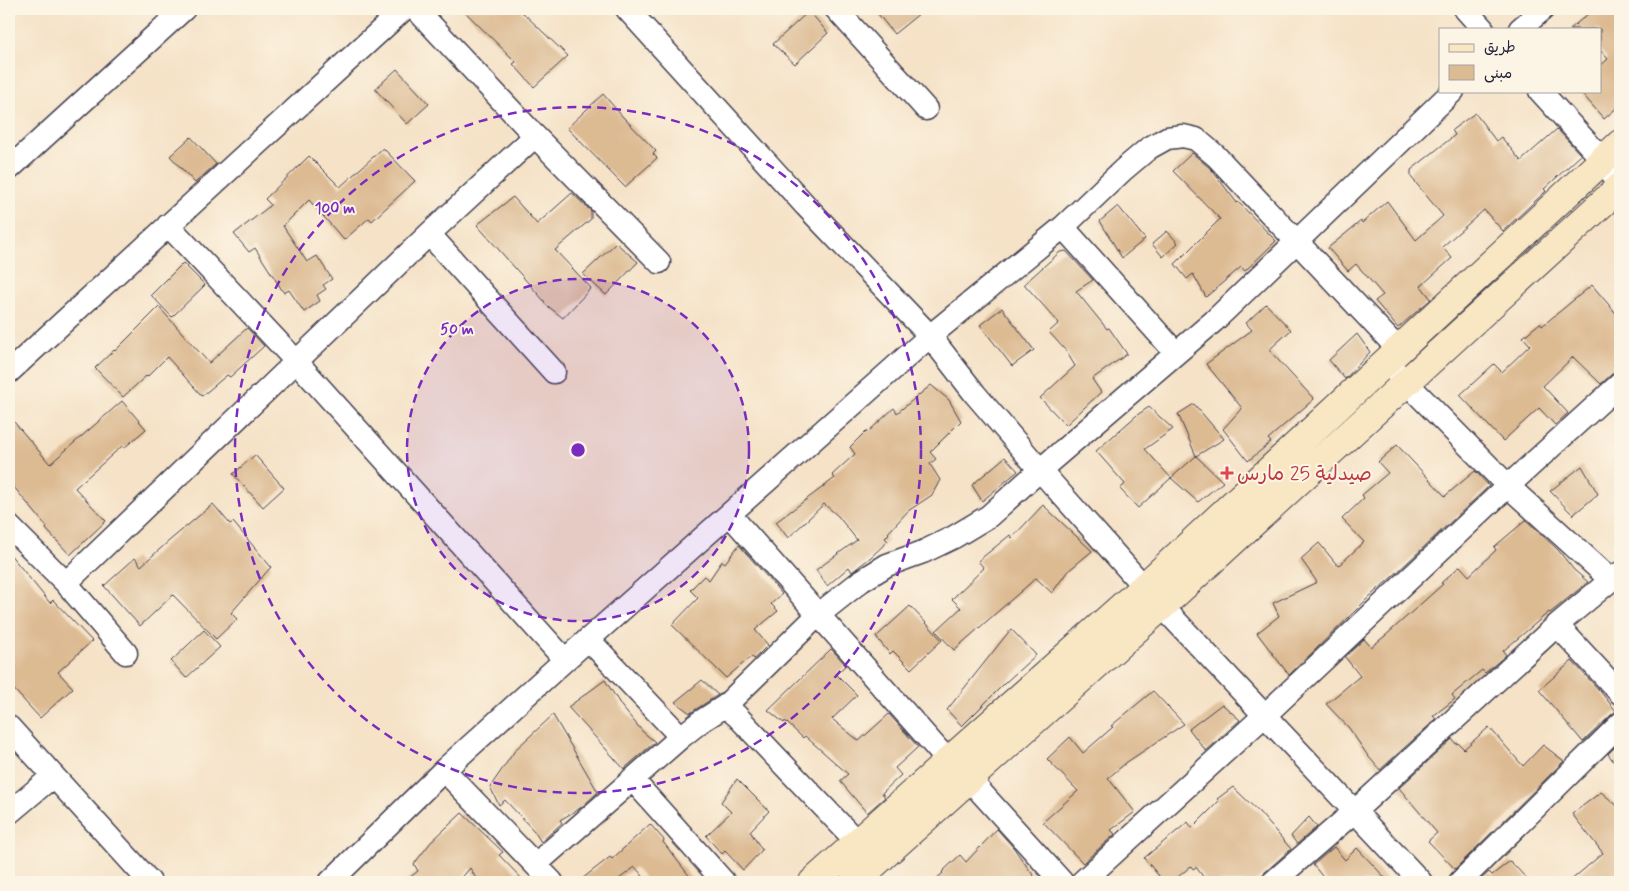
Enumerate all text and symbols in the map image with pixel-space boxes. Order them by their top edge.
legend [1439,28,1602,92]
text: طريق [1484,38,1516,58]
text: مبنى [1484,64,1512,84]
text: 100 m [315,199,355,219]
text: 50 m [440,320,474,340]
centre of rings [569,441,587,459]
place label: صيدلية 25 مارس [1237,461,1372,488]
marker: صيدلية 25 مارس [1221,467,1233,479]

